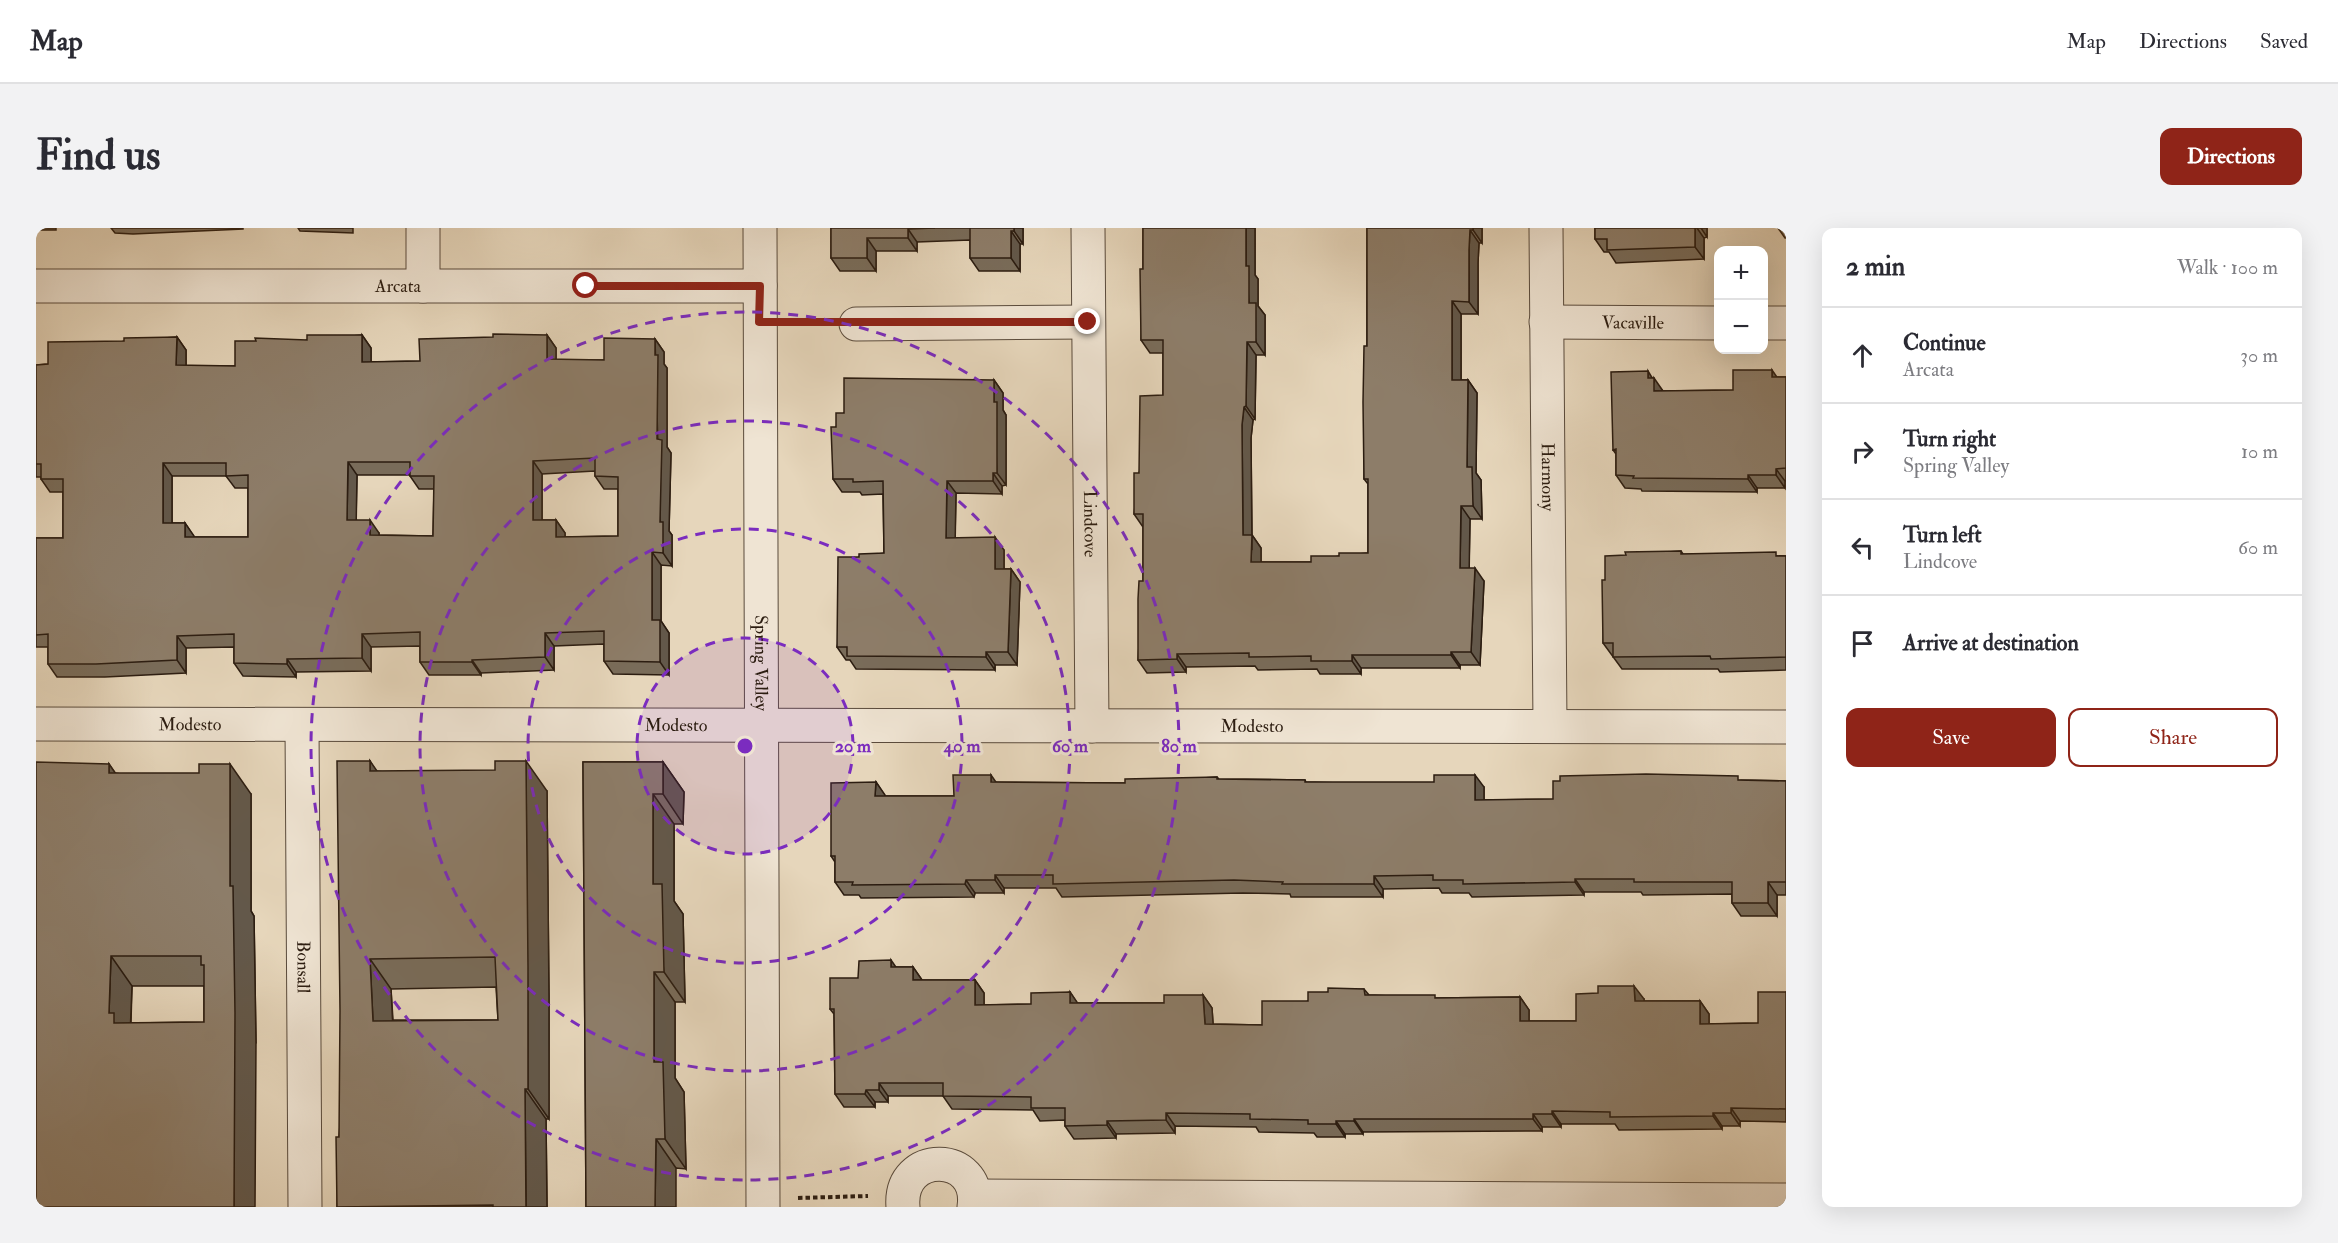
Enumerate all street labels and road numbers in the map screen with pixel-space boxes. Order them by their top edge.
street label: Arcata [374,275,422,298]
street label: Vacaville [1602,311,1665,335]
street label: Harmony [1536,443,1559,512]
street label: Lindcove [1078,490,1102,558]
street label: Spring Valley [749,615,772,712]
street label: Modesto [159,713,222,736]
street label: Modesto [645,714,708,737]
street label: Modesto [1221,715,1284,738]
street label: Bonsall [291,941,315,994]

